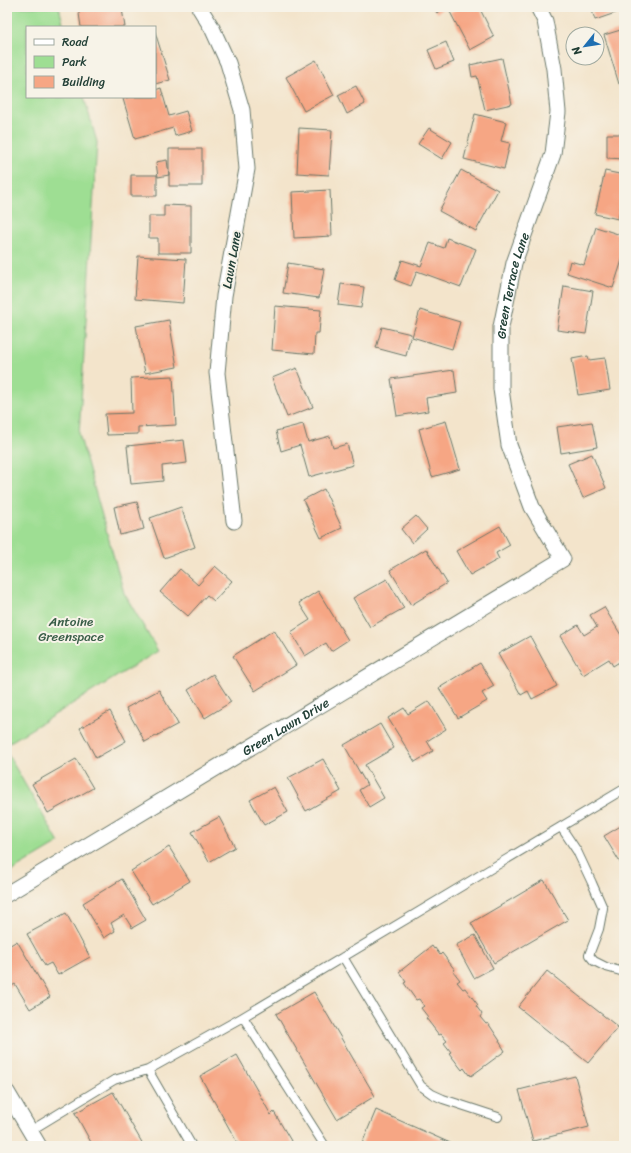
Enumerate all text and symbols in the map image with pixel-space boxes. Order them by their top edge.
legend [26,26,156,98]
north arrow [565,26,605,66]
text: Road [62,31,89,53]
text: N [566,42,587,60]
text: Park [62,51,87,73]
text: Building [62,71,105,93]
street label: Green Terrace Lane [490,229,536,339]
street label: Lawn Lane [215,230,248,291]
park label: Antoine Greenspace [38,610,104,648]
street label: Green Lawn Drive [237,691,334,762]

